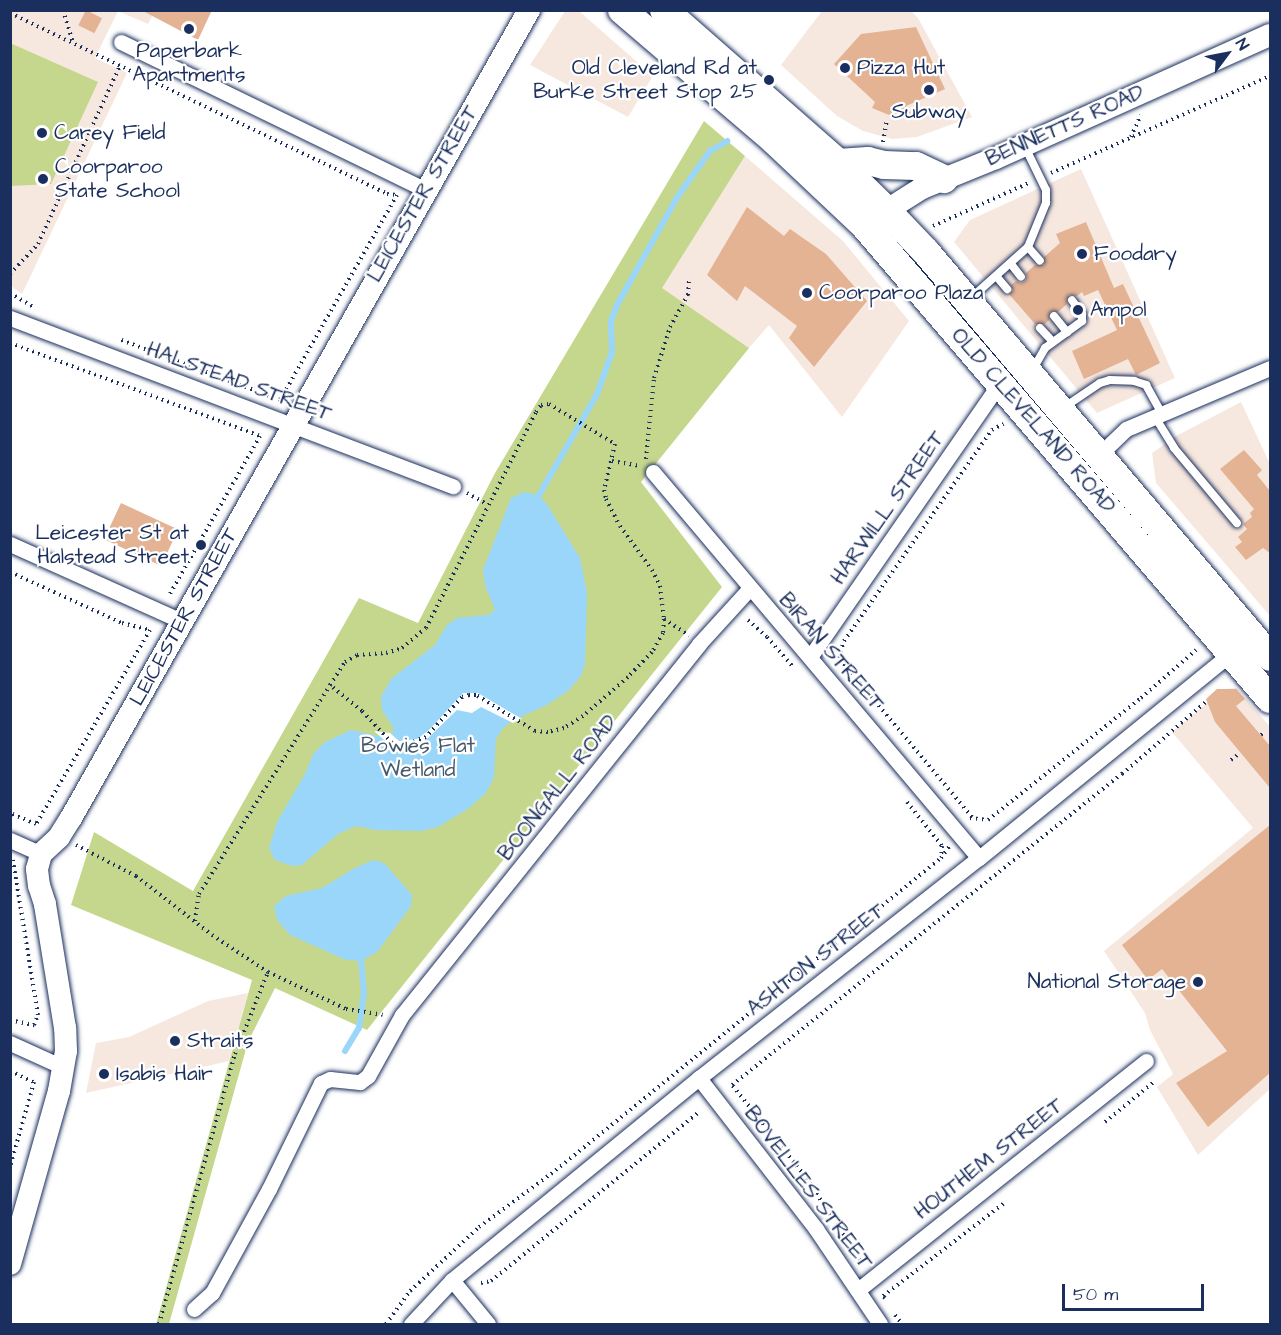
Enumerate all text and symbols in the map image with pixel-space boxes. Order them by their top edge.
marker: Paperbark Apartments [182,22,196,36]
north arrow [1197,24,1257,84]
text: N [1230,34,1254,55]
place label: Paperbark Apartments [132,38,246,88]
place label: Old Cleveland Rd at Burke Street Stop 25 [533,55,757,105]
place label: Pizza Hut [857,55,945,81]
marker: Pizza Hut [838,61,852,75]
marker: Old Cleveland Rd at Burke Street Stop 25 [762,73,776,87]
street label: BENNETTS ROAD [982,80,1148,172]
marker: Subway [922,83,936,97]
place label: Subway [891,99,967,125]
street label: LEICESTER STREET [362,101,484,287]
place label: Carey Field [54,120,166,146]
marker: Carey Field [35,126,49,140]
place label: Coorparoo State School [55,154,180,204]
marker: Coorparoo State School [36,172,50,186]
place label: Foodary [1094,241,1177,267]
marker: Foodary [1075,247,1089,261]
place label: Coorparoo Plaza [819,280,984,306]
marker: Coorparoo Plaza [800,286,814,300]
place label: Ampol [1090,297,1147,323]
marker: Ampol [1071,303,1085,317]
street label: OLD CLEVELAND ROAD [946,323,1120,519]
street label: HALSTEAD STREET [143,337,335,427]
street label: HARWILL STREET [826,427,950,589]
place label: Leicester St at Halstead Street [35,520,189,570]
street label: LEICESTER STREET [125,524,243,710]
marker: Leicester St at Halstead Street [194,538,208,552]
street label: BIRAN STREET [773,588,889,716]
street label: BOONGALL ROAD [493,710,623,866]
park label: Bowies Flat Wetland [361,733,475,783]
street label: ASHTON STREET [742,898,890,1022]
place label: National Storage [1028,969,1186,995]
marker: National Storage [1191,975,1205,989]
place label: Straits [187,1028,253,1054]
marker: Straits [168,1034,182,1048]
place label: Isabis Hair [116,1061,212,1087]
marker: Isabis Hair [97,1067,111,1081]
street label: HOUTHEM STREET [910,1093,1068,1225]
street label: BOVELLES STREET [739,1102,877,1274]
scale bar [1065,1272,1208,1310]
text: 50 m [1073,1282,1118,1307]

